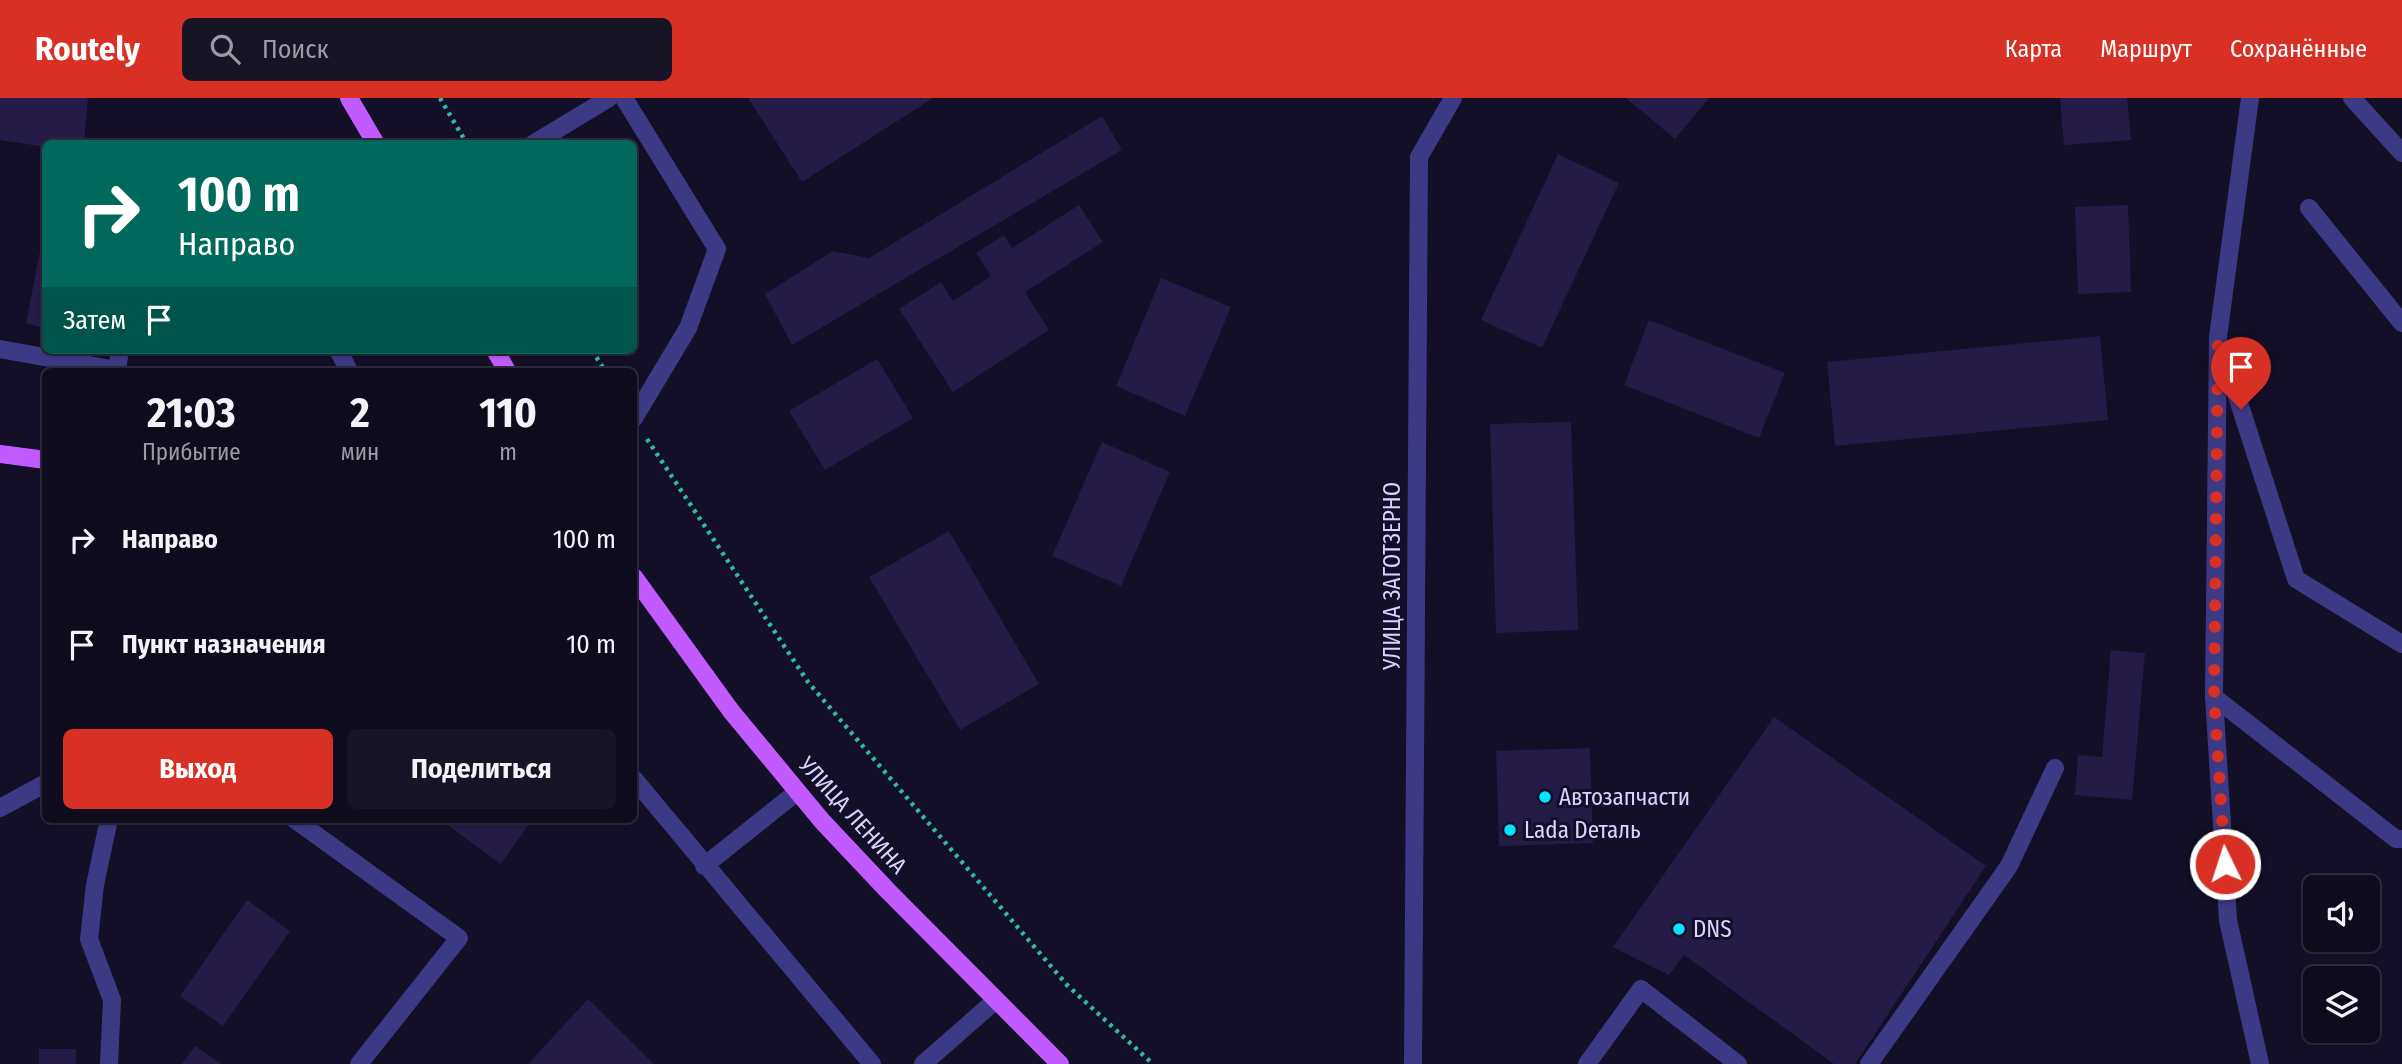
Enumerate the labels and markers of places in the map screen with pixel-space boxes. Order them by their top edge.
pin [2211,337,2271,409]
place label: Автозапчасти [1559,783,1690,811]
marker: Автозапчасти [1537,789,1553,805]
place label: Lada Dеталь [1524,816,1641,844]
marker: Lada Dеталь [1502,822,1518,838]
place label: DNS [1693,915,1732,943]
marker: DNS [1671,921,1687,937]

